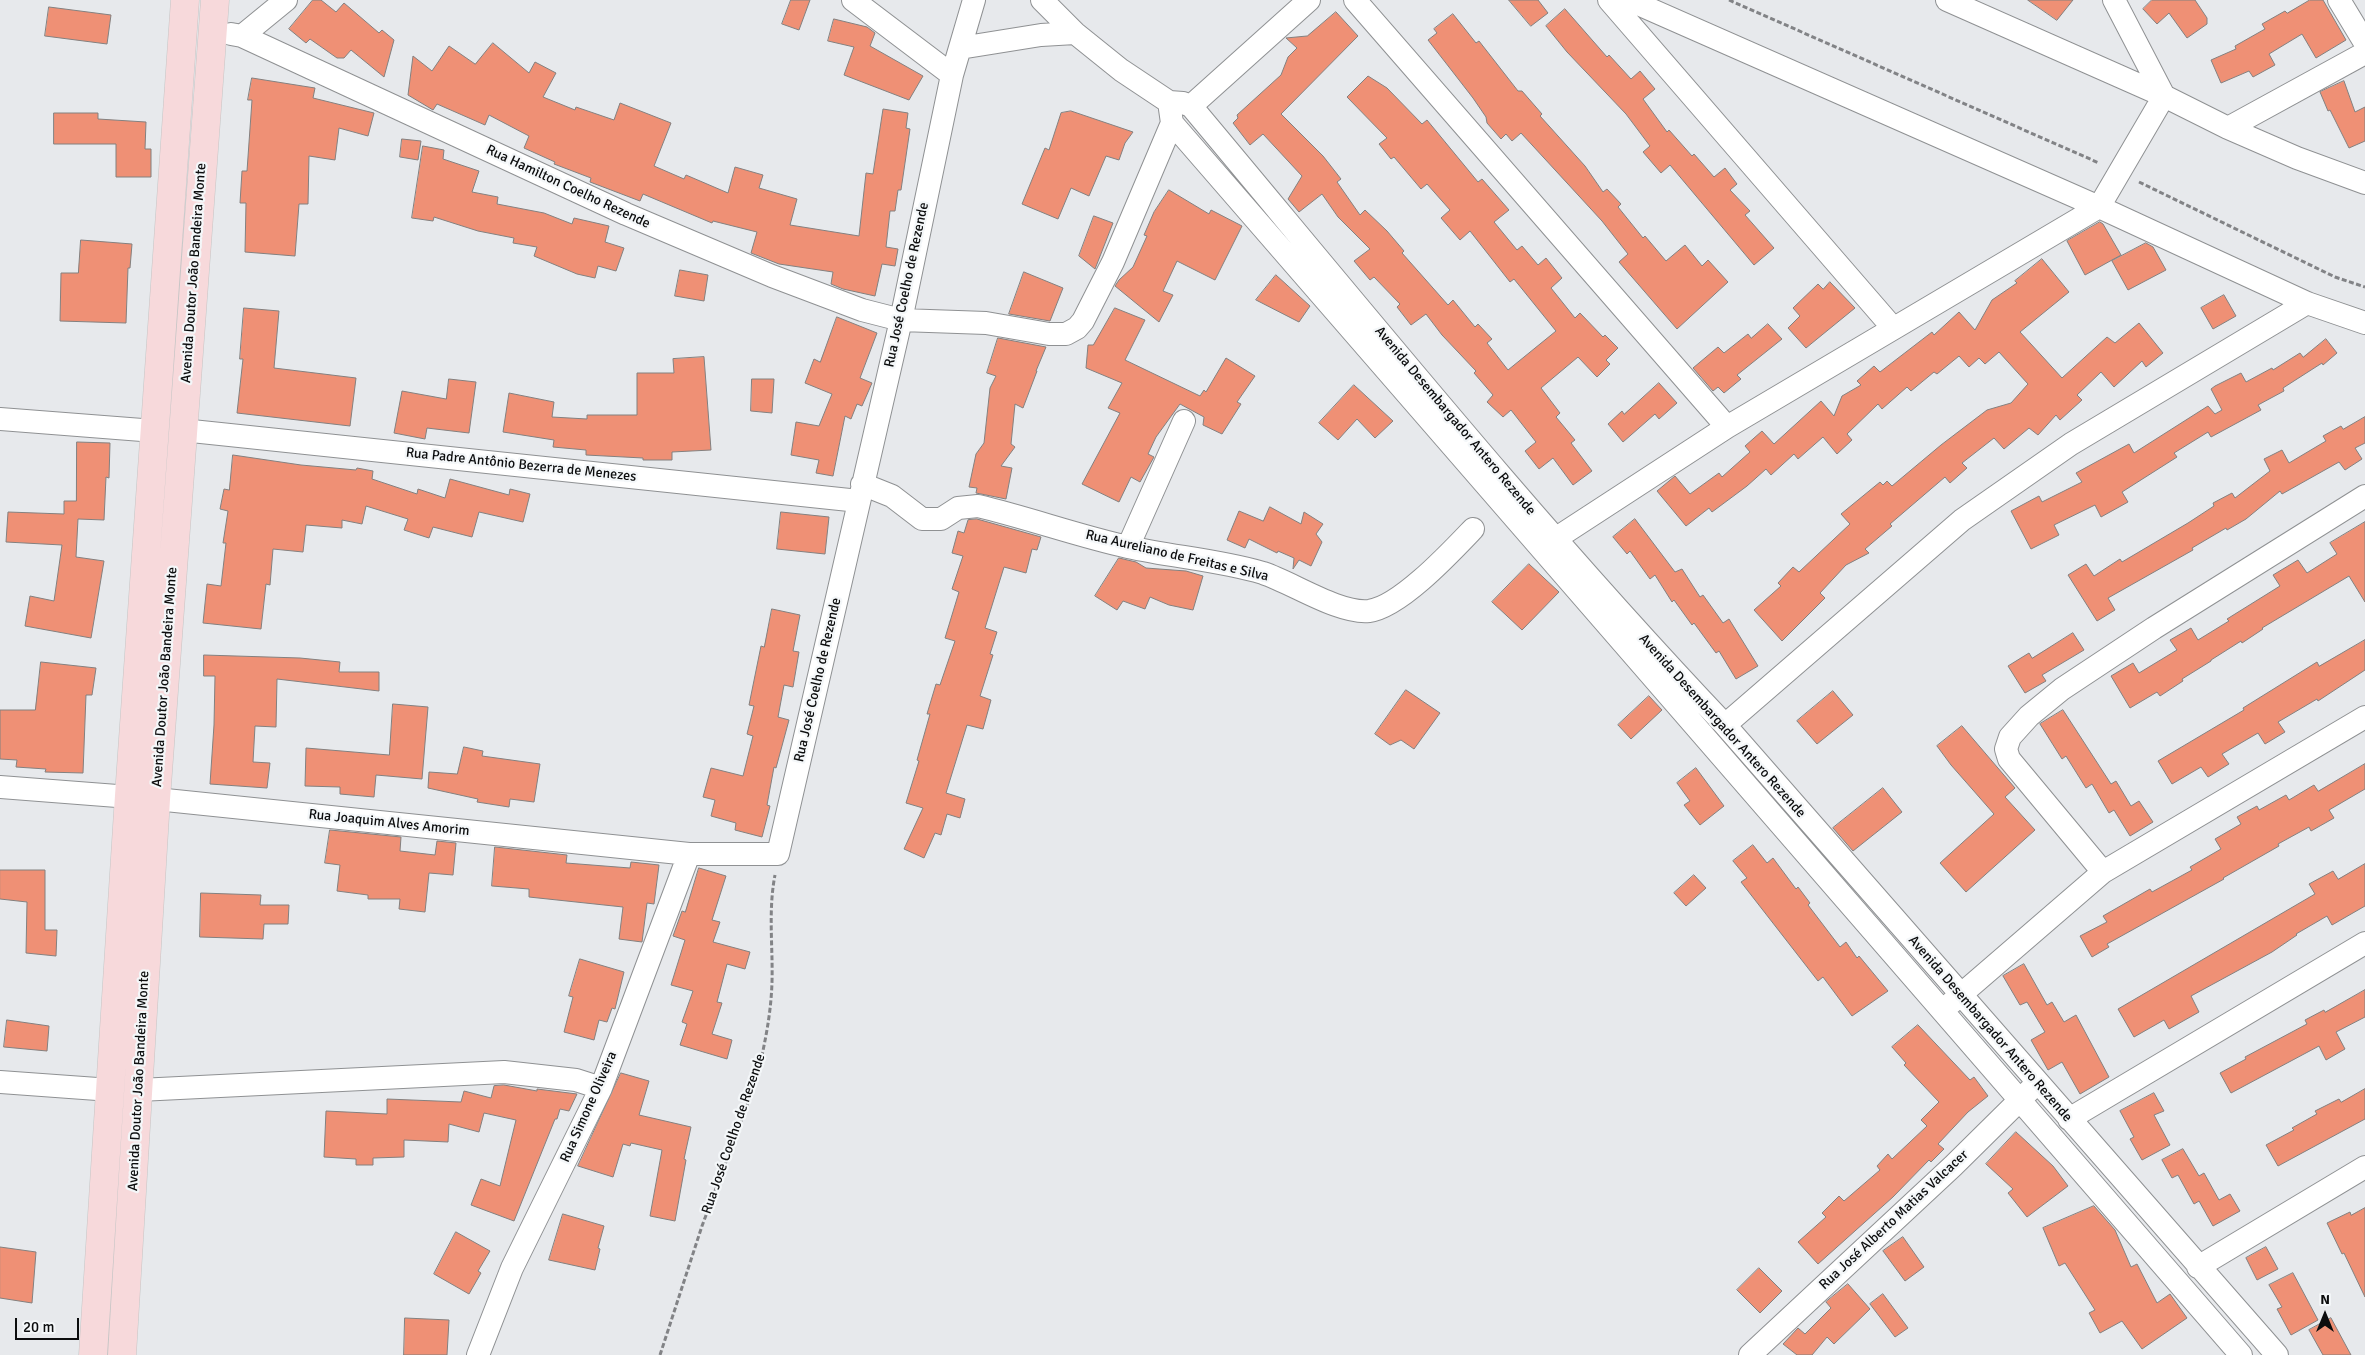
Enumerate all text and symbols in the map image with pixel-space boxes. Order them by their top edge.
street label: Rua Hamilton Coelho Rezende [483,142,653,232]
street label: Avenida Doutor João Bandeira Monte [178,162,210,384]
street label: Rua José Coelho de Rezende [881,201,933,369]
street label: Avenida Desembargador Antero Rezende [1371,323,1539,519]
street label: Rua Padre Antônio Bezerra de Menezes [405,445,637,485]
street label: Rua Aureliano de Freitas e Silva [1084,527,1270,585]
street label: Avenida Doutor João Bandeira Monte [149,566,181,788]
street label: Rua José Coelho de Rezende [791,596,845,764]
street label: Avenida Desembargador Antero Rezende [1635,631,1809,821]
street label: Rua Joaquim Alves Amorim [308,806,470,840]
street label: Avenida Desembargador Antero Rezende [1904,932,2076,1126]
street label: Avenida Doutor João Bandeira Monte [125,970,153,1192]
street label: Rua Simone Oliveira [557,1049,621,1165]
street label: Rua José Coelho de Rezende [699,1052,769,1216]
street label: Rua José Alberto Matias Valcacer [1816,1147,1972,1293]
north arrow [2300,1290,2350,1340]
text: N [2320,1291,2330,1308]
scale bar [18,1308,81,1340]
text: 20 m [23,1318,54,1336]

